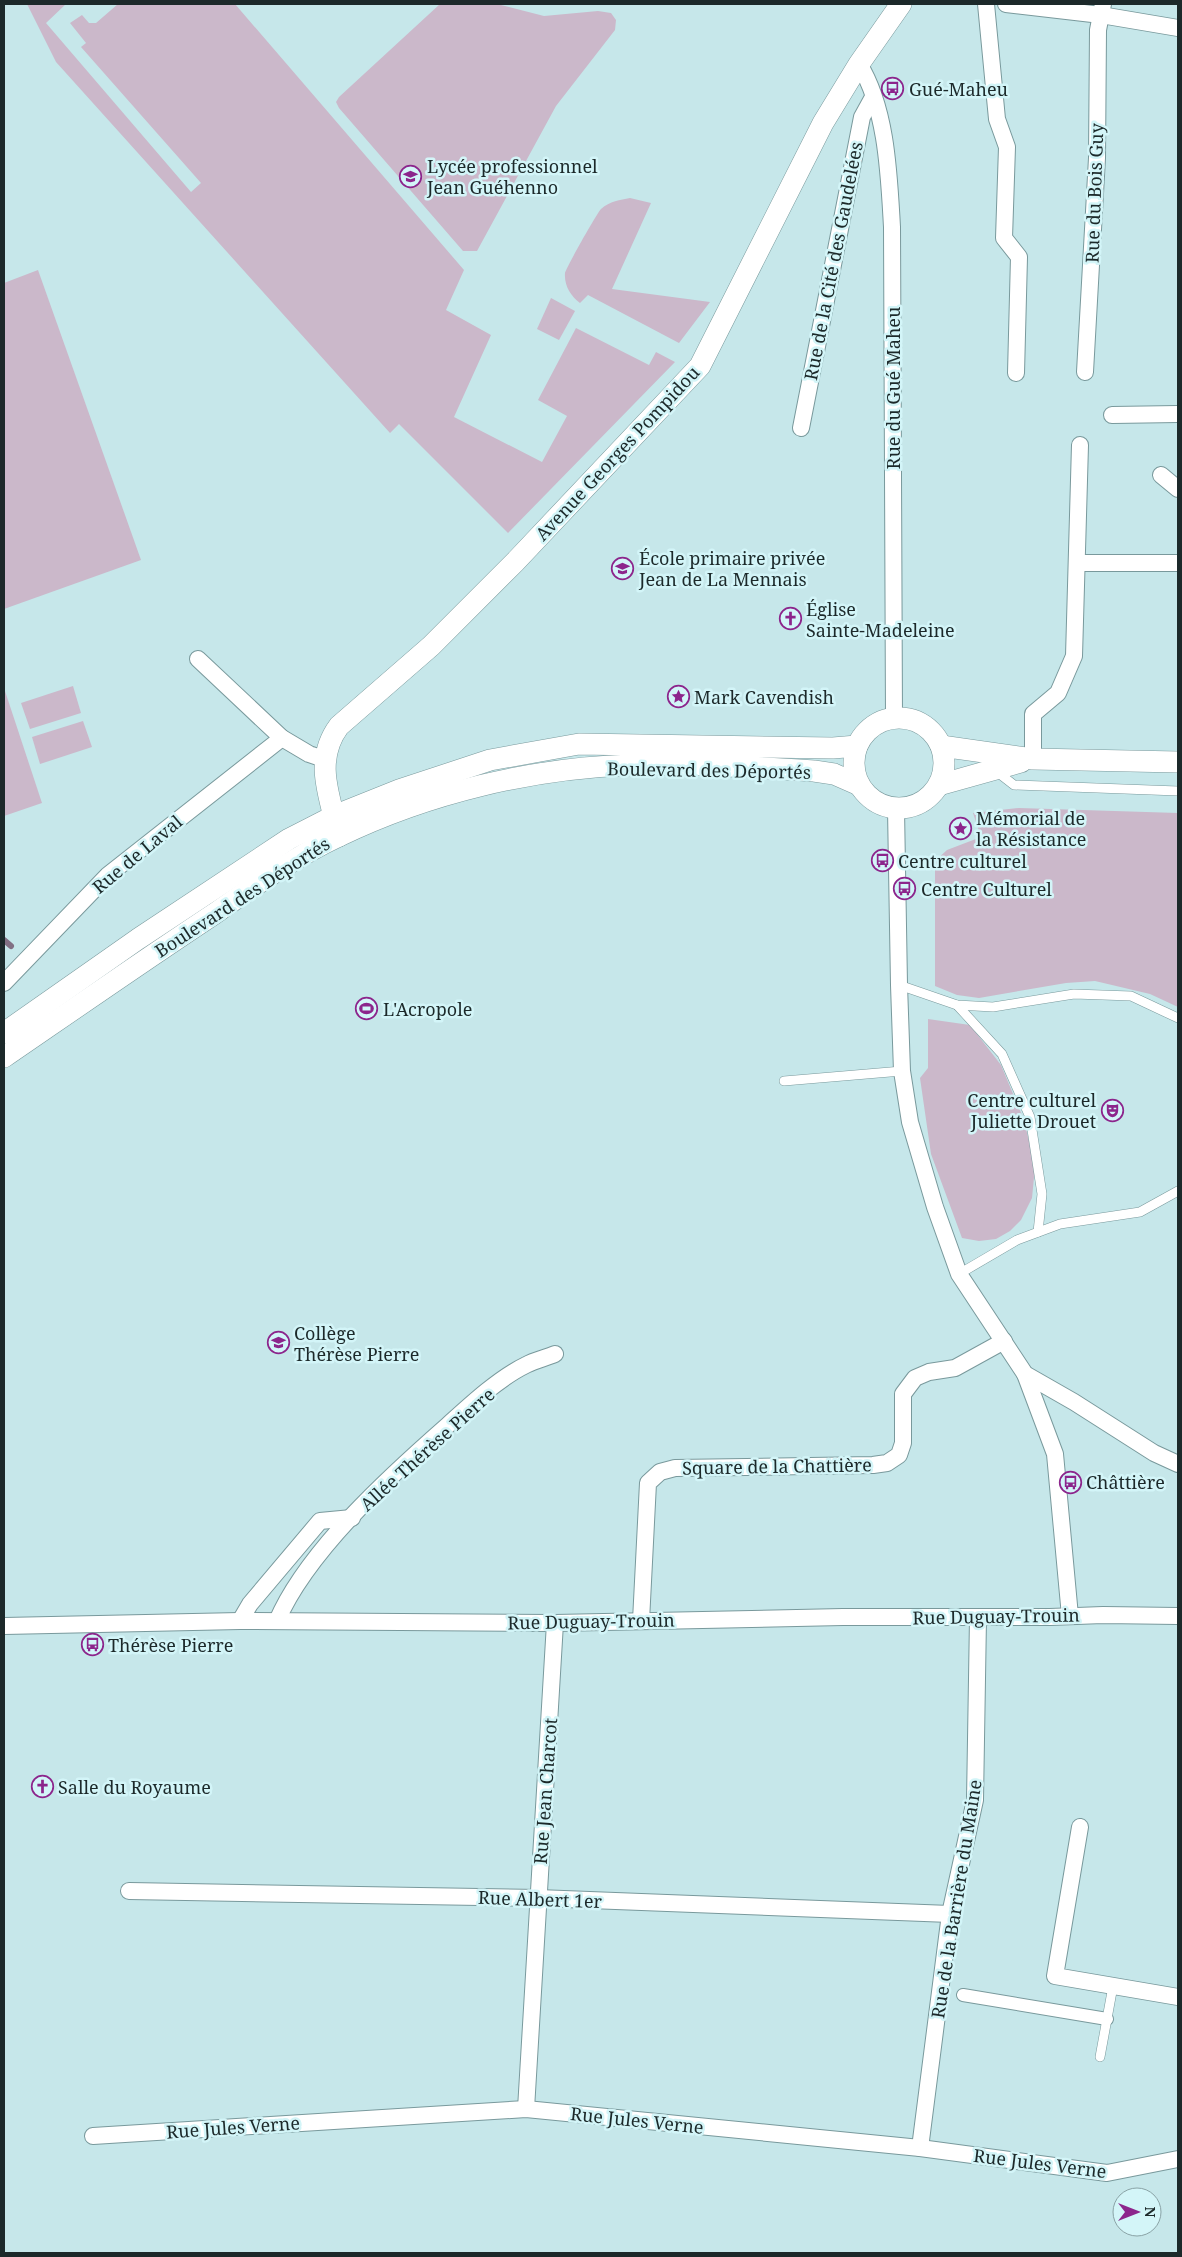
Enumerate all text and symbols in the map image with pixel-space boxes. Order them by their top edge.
bus stop icon: Gué-Maheu [881,77,905,101]
place label: Gué-Maheu [909,77,1009,101]
street label: Rue du Bois Guy [1080,122,1108,263]
street label: Rue de la Cité des Gaudelées [798,140,868,382]
place label: Lycée professionnel Jean Guéhenno [426,154,598,199]
school or university icon: Lycée professionnel Jean Guéhenno [399,164,423,188]
street label: Rue du Gué Maheu [881,306,905,469]
street label: Avenue Georges Pompidou [530,360,705,545]
place label: École primaire privée Jean de La Mennais [638,546,825,591]
school or university icon: École primaire privée Jean de La Mennais [611,556,635,580]
place label: Église Sainte-Madeleine [806,597,955,642]
church icon: Église Sainte-Madeleine [778,607,802,631]
place icon: Mark Cavendish [666,685,690,709]
place label: Mark Cavendish [694,685,834,709]
street label: Boulevard des Déportés [607,756,811,784]
place label: Mémorial de la Résistance [976,806,1086,851]
street label: Rue de Laval [87,809,187,899]
place icon: Mémorial de la Résistance [948,816,972,840]
street label: Boulevard des Déportés [150,831,334,963]
bus stop icon: Centre culturel [870,849,894,873]
place label: Centre culturel [898,849,1027,873]
bus stop icon: Centre Culturel [893,877,917,901]
place label: Centre Culturel [921,877,1052,901]
sports icon: L'Acropole [355,997,379,1021]
place label: L'Acropole [383,997,472,1021]
place label: Centre culturel Juliette Drouet [967,1088,1096,1133]
theatre icon: Centre culturel Juliette Drouet [1100,1098,1124,1122]
place label: Collège Thérèse Pierre [294,1321,419,1366]
school or university icon: Collège Thérèse Pierre [266,1331,290,1355]
street label: Allée Thérèse Pierre [355,1382,499,1516]
street label: Square de la Chattière [682,1452,872,1480]
bus stop icon: Châttière [1058,1470,1082,1494]
place label: Châttière [1086,1470,1165,1494]
street label: Rue Duguay-Trouin [912,1603,1080,1629]
street label: Rue Duguay-Trouin [507,1608,675,1634]
bus stop icon: Thérèse Pierre [80,1633,104,1657]
place label: Thérèse Pierre [108,1633,233,1657]
street label: Rue Jean Charcot [528,1717,562,1865]
church icon: Salle du Royaume [30,1775,54,1799]
place label: Salle du Royaume [58,1775,211,1799]
street label: Rue de la Barrière du Maine [925,1778,987,2020]
street label: Rue Albert 1er [478,1885,603,1913]
street label: Rue Jules Verne [569,2101,705,2139]
street label: Rue Jules Verne [165,2110,301,2144]
street label: Rue Jules Verne [972,2143,1108,2183]
north arrow [1112,2187,1162,2237]
text: N [1141,2206,1160,2218]

